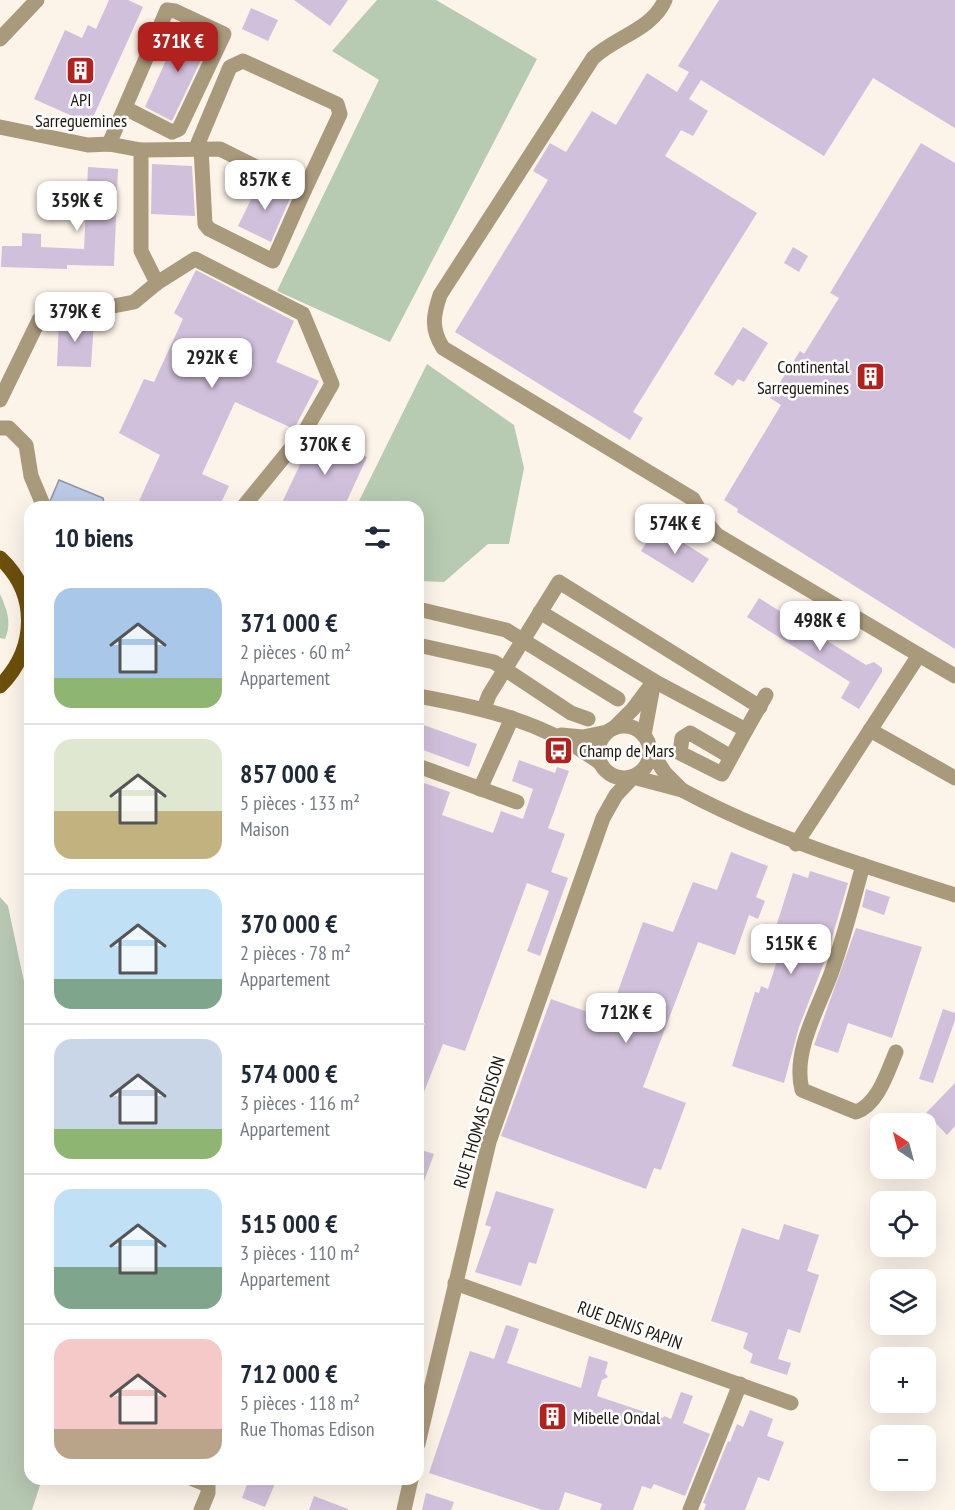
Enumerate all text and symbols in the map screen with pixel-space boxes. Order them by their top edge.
pin: 371K € [129,22,227,73]
text: 371K € [152,28,204,54]
building icon: API Sarreguemines [65,54,97,86]
place label: API Sarreguemines [35,88,127,132]
pin: 857K € [216,160,314,211]
text: 857K € [239,166,291,192]
pin: 359K € [28,181,126,232]
text: 359K € [51,187,103,213]
pin: 379K € [26,292,124,343]
text: 379K € [49,298,101,324]
pin: 292K € [163,338,261,389]
text: 292K € [186,344,238,370]
place label: Continental Sarreguemines [757,355,850,399]
building icon: Continental Sarreguemines [854,360,886,392]
pin: 370K € [276,425,374,476]
text: 370K € [299,431,351,457]
pin: 574K € [626,504,724,555]
text: 574K € [649,510,701,536]
text: 10 biens [54,521,133,554]
icon: filters [361,521,394,554]
pin: 498K € [771,601,869,652]
text: 371 000 € [240,606,338,639]
text: 498K € [794,607,846,633]
icon: home [102,612,174,684]
text: 2 pièces · 60 m² [240,639,351,665]
text: Appartement [240,665,330,691]
bus stop icon: Champ de Mars [542,734,574,766]
place label: Champ de Mars [579,739,674,762]
text: 857 000 € [240,757,337,790]
icon: home [102,763,174,835]
text: 5 pièces · 133 m² [240,790,360,816]
text: Maison [240,816,289,842]
text: 370 000 € [240,907,338,940]
icon: home [102,913,174,985]
pin: 515K € [742,924,840,975]
text: 515K € [765,930,817,956]
text: 2 pièces · 78 m² [240,940,351,966]
text: Appartement [240,966,330,992]
pin: 712K € [577,993,675,1044]
text: 712K € [600,999,652,1025]
street label: RUE THOMAS EDISON [448,1053,510,1191]
text: 574 000 € [240,1057,338,1090]
icon: home [102,1063,174,1135]
text: 3 pièces · 116 m² [240,1090,360,1116]
north arrow [870,1113,936,1179]
map controls [870,1113,936,1491]
text: Appartement [240,1116,330,1142]
button: locate [870,1191,936,1257]
text: 515 000 € [240,1207,338,1240]
icon: home [102,1213,174,1285]
text: 3 pièces · 110 m² [240,1240,360,1266]
text: Appartement [240,1266,330,1292]
button: layers [870,1269,936,1335]
street label: RUE DENIS PAPIN [574,1295,686,1355]
button: + [870,1347,936,1413]
text: 712 000 € [240,1357,338,1390]
icon: home [102,1363,174,1435]
text: 5 pièces · 118 m² [240,1390,360,1416]
building icon: Mibelle Ondal [536,1401,568,1433]
place label: Mibelle Ondal [573,1406,661,1429]
text: Rue Thomas Edison [240,1416,374,1442]
button: − [870,1425,936,1491]

